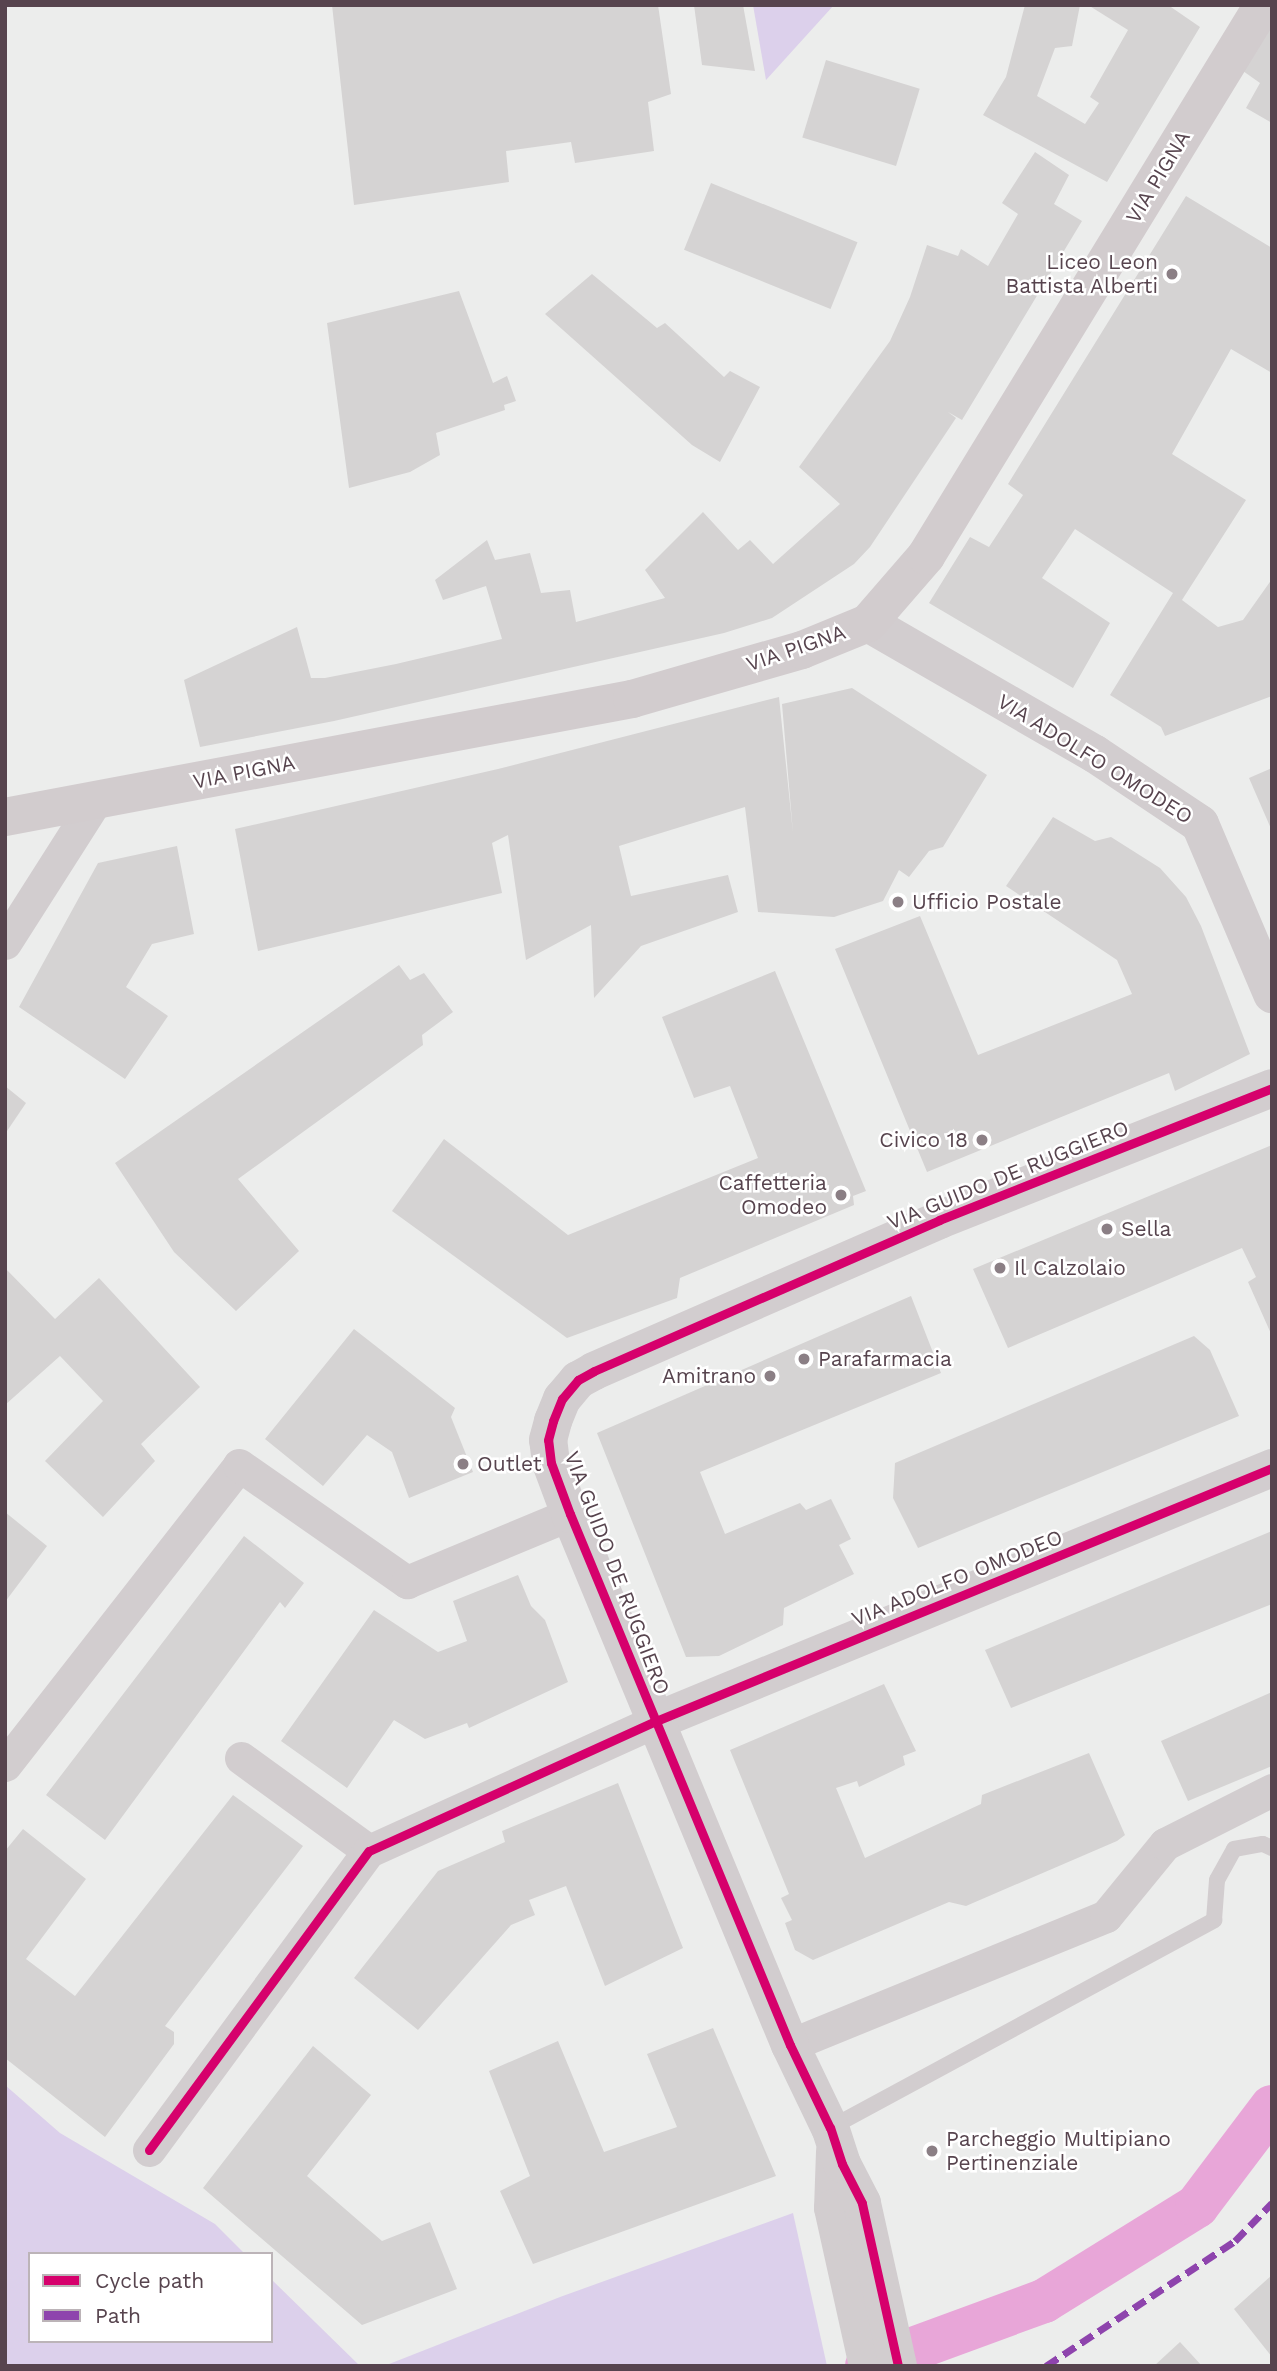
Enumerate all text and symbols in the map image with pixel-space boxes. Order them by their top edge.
street label: VIA PIGNA [1120,126,1196,228]
place label: Liceo Leon Battista Alberti [1004,249,1158,299]
marker: Liceo Leon Battista Alberti [1164,266,1180,282]
street label: VIA PIGNA [743,619,849,677]
street label: VIA ADOLFO OMODEO [992,688,1198,830]
street label: VIA PIGNA [190,750,298,794]
place label: Ufficio Postale [912,889,1062,915]
marker: Ufficio Postale [890,894,906,910]
street label: VIA GUIDO DE RUGGIERO [883,1115,1133,1235]
place label: Civico 18 [879,1127,968,1153]
marker: Civico 18 [974,1132,990,1148]
place label: Caffetteria Omodeo [718,1170,827,1220]
marker: Caffetteria Omodeo [833,1187,849,1203]
place label: Sella [1121,1216,1171,1242]
marker: Sella [1099,1221,1115,1237]
place label: Il Calzolaio [1014,1255,1127,1281]
marker: Il Calzolaio [992,1260,1008,1276]
place label: Parafarmacia [818,1346,952,1372]
marker: Parafarmacia [796,1351,812,1367]
place label: Amitrano [662,1363,756,1389]
marker: Amitrano [762,1368,778,1384]
street label: VIA GUIDO DE RUGGIERO [559,1447,675,1699]
place label: Outlet [477,1451,541,1477]
marker: Outlet [455,1456,471,1472]
street label: VIA ADOLFO OMODEO [847,1524,1067,1632]
place label: Parcheggio Multipiano Pertinenziale [946,2126,1171,2176]
marker: Parcheggio Multipiano Pertinenziale [924,2143,940,2159]
legend [28,2252,273,2343]
text: Cycle path [95,2268,204,2293]
text: Path [95,2303,141,2328]

